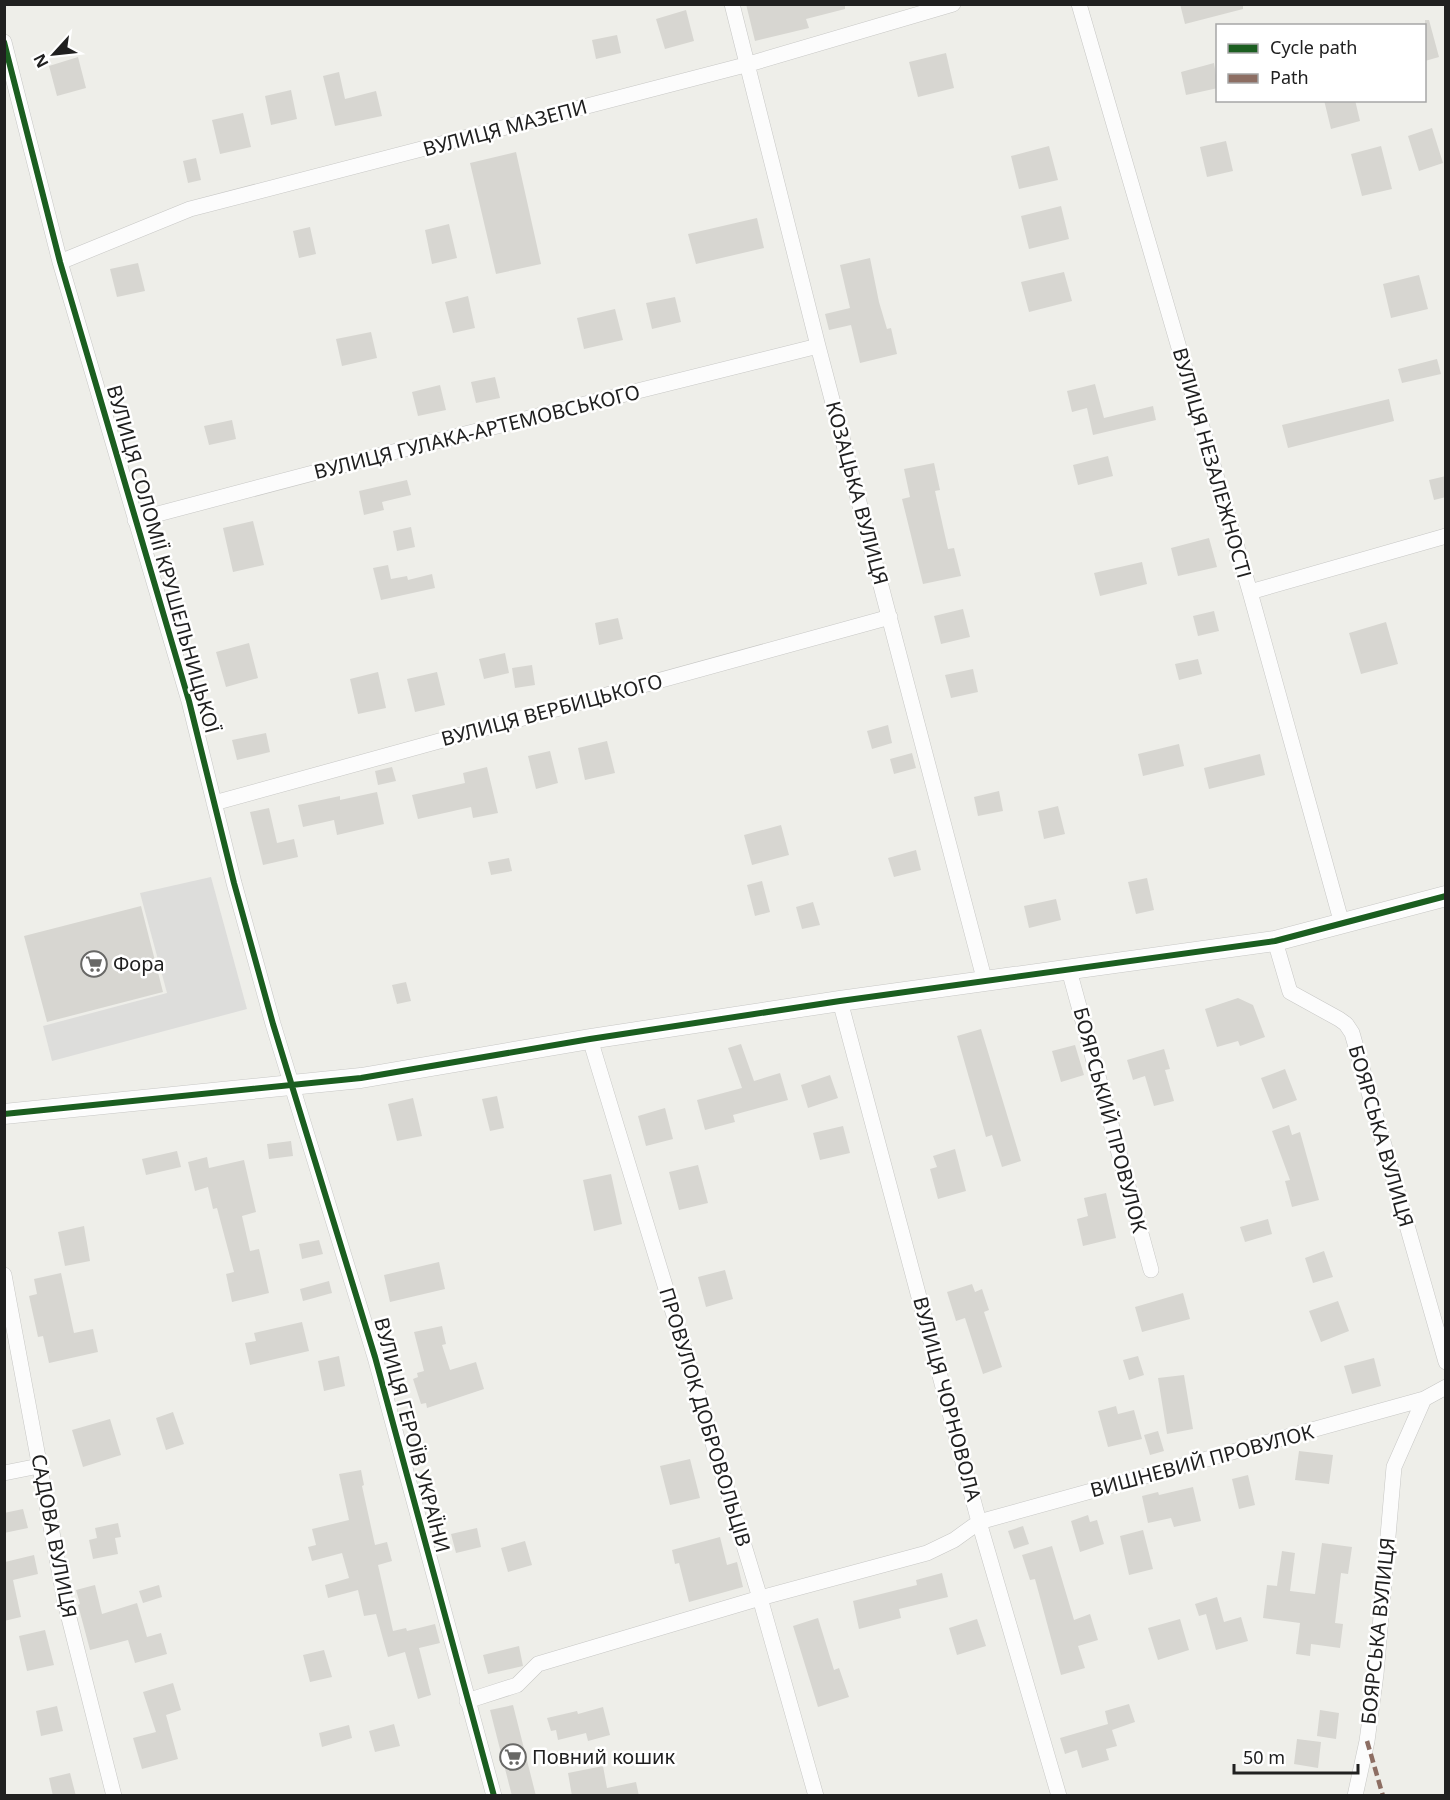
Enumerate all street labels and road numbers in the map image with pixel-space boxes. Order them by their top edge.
street label: ВУЛИЦЯ МАЗЕПИ [420,93,590,162]
street label: ВУЛИЦЯ НЕЗАЛЕЖНОСТІ [1167,345,1258,581]
street label: ВУЛИЦЯ ГУЛАКА-АРТЕМОВСЬКОГО [311,378,643,485]
street label: ВУЛИЦЯ СОЛОМІЇ КРУШЕЛЬНИЦЬКОЇ [101,382,226,736]
street label: КОЗАЦЬКА ВУЛИЦЯ [820,398,895,588]
street label: ВУЛИЦЯ ВЕРБИЦЬКОГО [438,667,666,752]
street label: БОЯРСЬКИЙ ПРОВУЛОК [1067,1004,1154,1236]
street label: БОЯРСЬКА ВУЛИЦЯ [1343,1042,1420,1230]
street label: ПРОВУЛОК ДОБРОВОЛЬЦІВ [653,1284,758,1550]
street label: ВУЛИЦЯ ЧОРНОВОЛА [907,1293,988,1504]
street label: ВУЛИЦЯ ГЕРОЇВ УКРАЇНИ [368,1314,457,1555]
street label: ВИШНЕВИЙ ПРОВУЛОК [1087,1418,1317,1503]
street label: САДОВА ВУЛИЦЯ [25,1452,84,1620]
street label: БОЯРСЬКА ВУЛИЦЯ [1354,1536,1401,1726]

